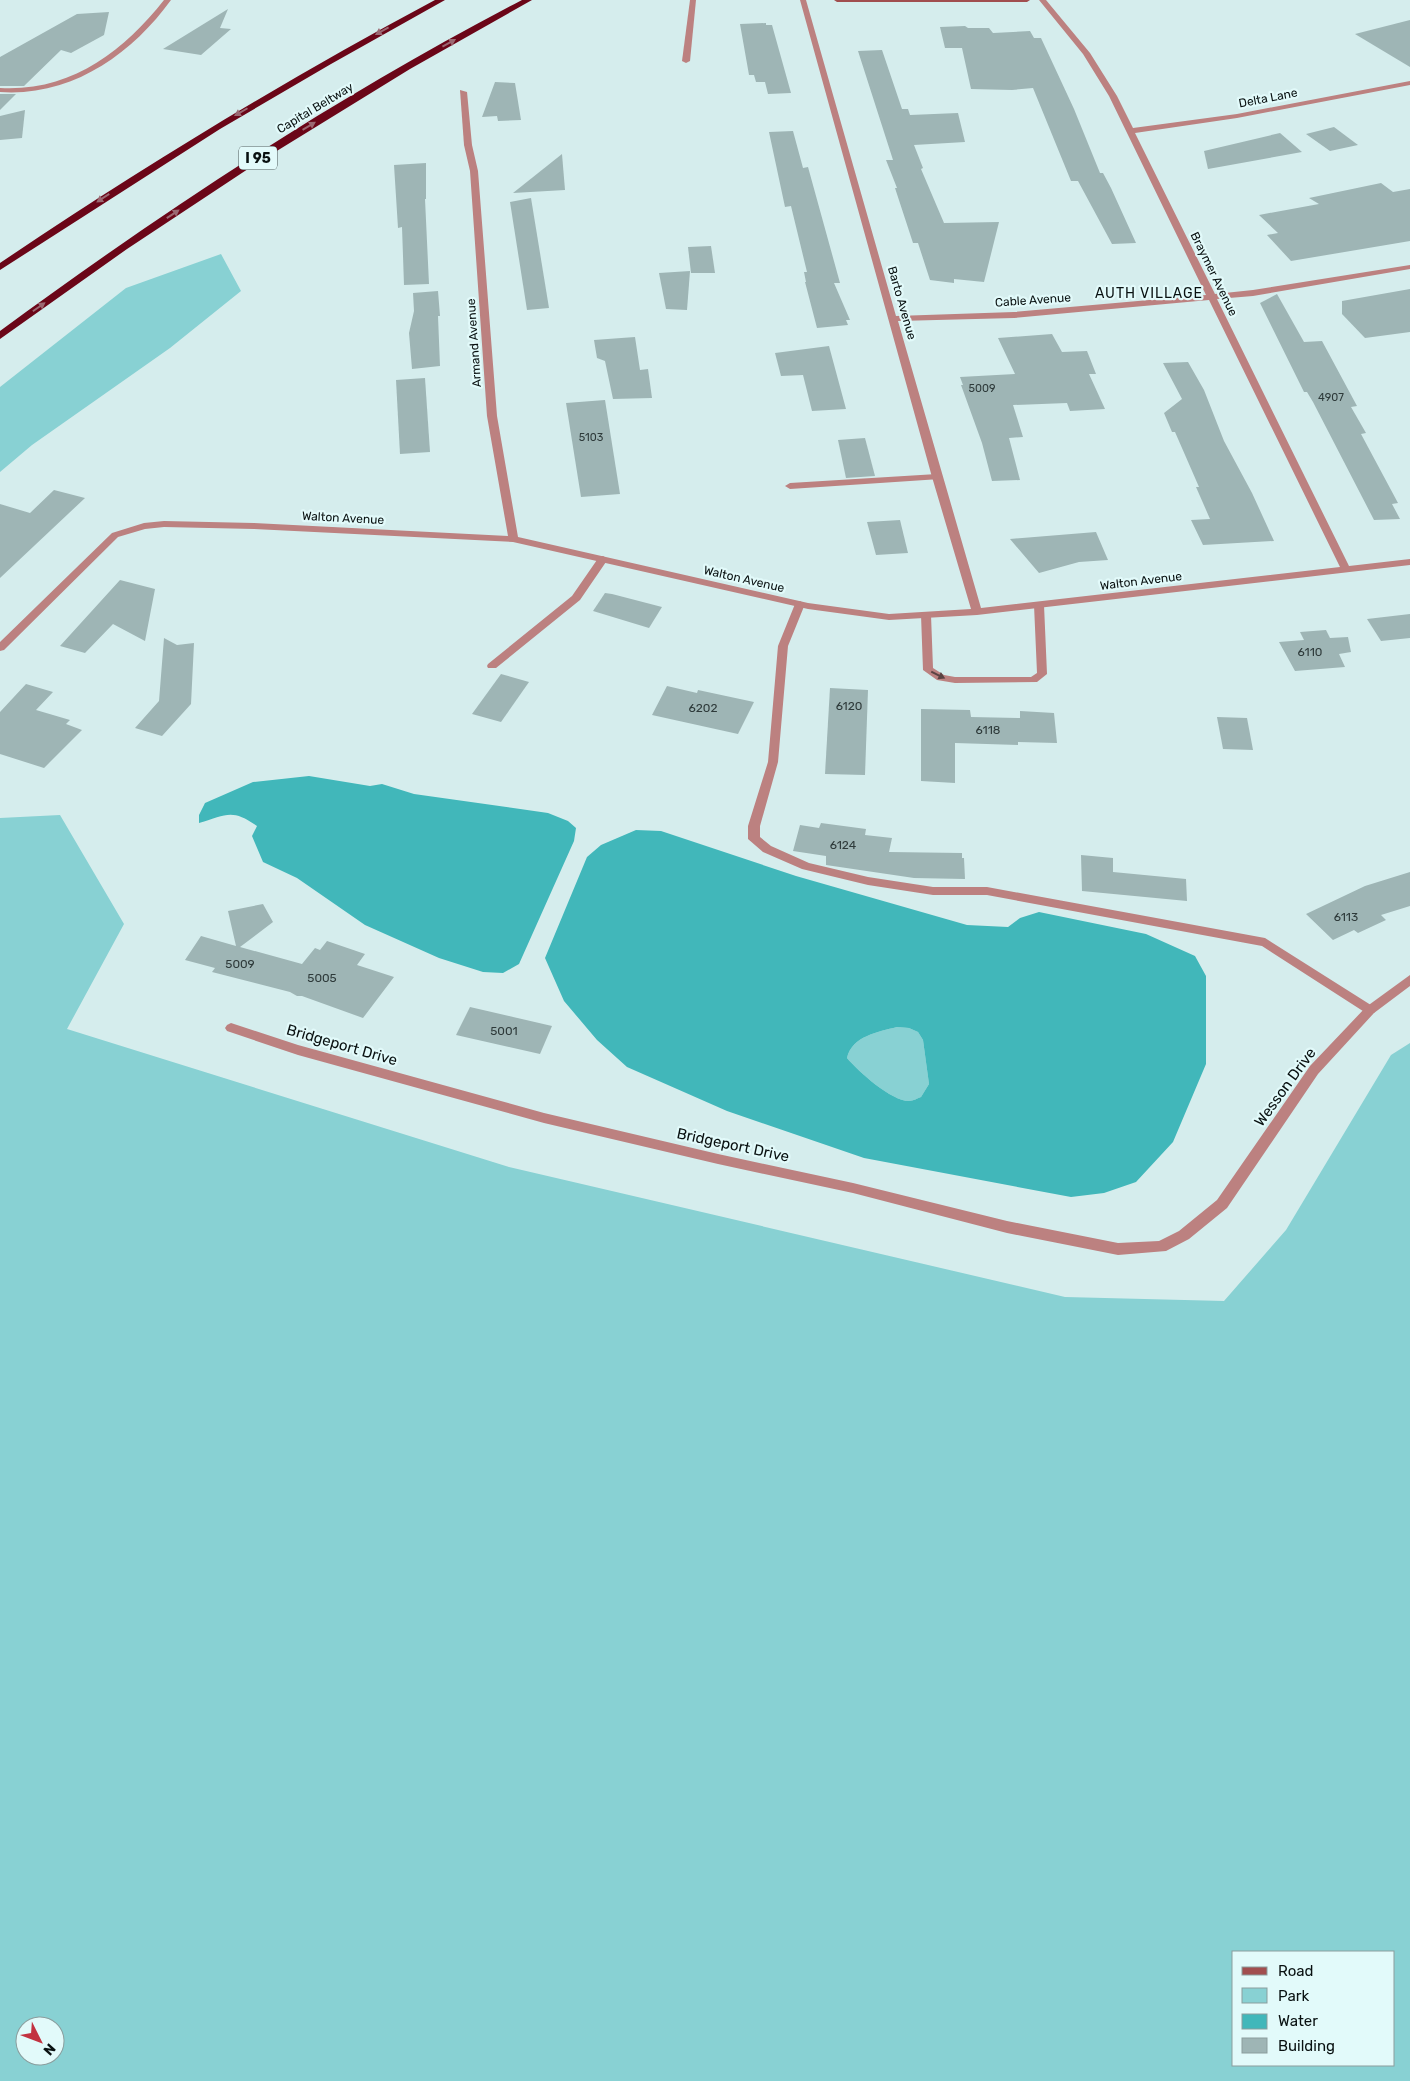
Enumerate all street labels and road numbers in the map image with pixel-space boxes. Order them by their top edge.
street label: Capital Beltway [274,79,356,136]
street label: Delta Lane [1237,85,1299,111]
road number: I 95 [239,146,277,170]
street label: Braymer Avenue [1188,230,1241,319]
street label: Barto Avenue [885,265,919,341]
street label: Cable Avenue [995,290,1072,310]
street label: Armand Avenue [464,298,484,388]
street label: Walton Avenue [301,509,385,527]
street label: Walton Avenue [702,563,786,595]
street label: Walton Avenue [1099,569,1183,593]
street label: Bridgeport Drive [284,1021,400,1069]
street label: Wesson Drive [1250,1044,1320,1130]
street label: Bridgeport Drive [675,1124,791,1166]

